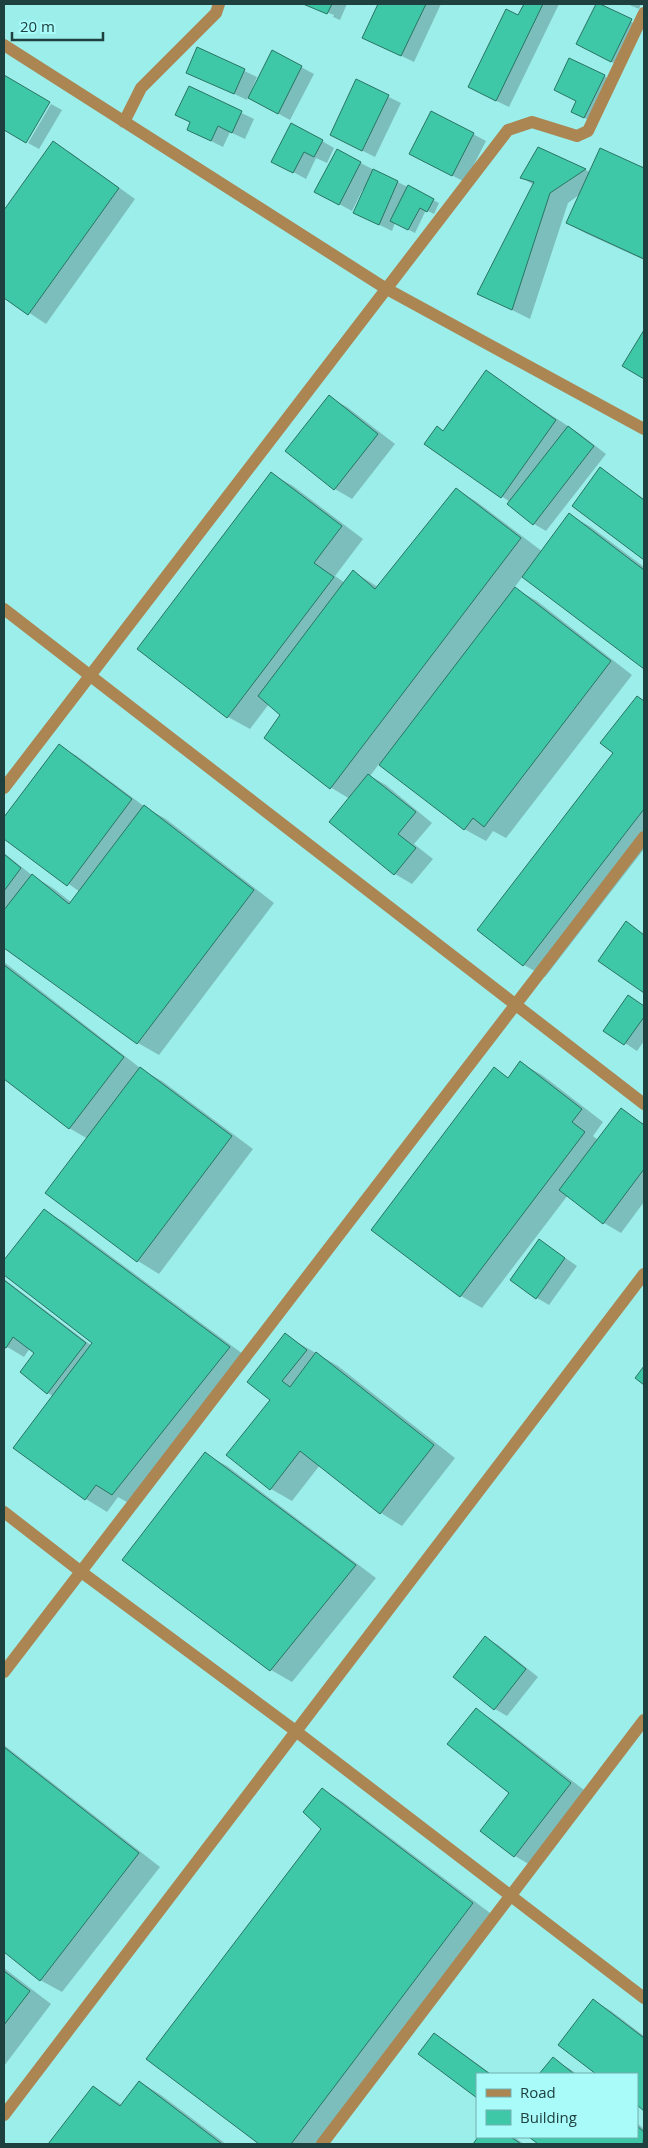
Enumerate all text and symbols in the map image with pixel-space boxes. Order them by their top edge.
scale bar [12,10,104,42]
text: 20 m [20,16,55,36]
legend [476,2073,638,2138]
text: Road [520,2082,556,2102]
text: Building [520,2107,577,2127]

